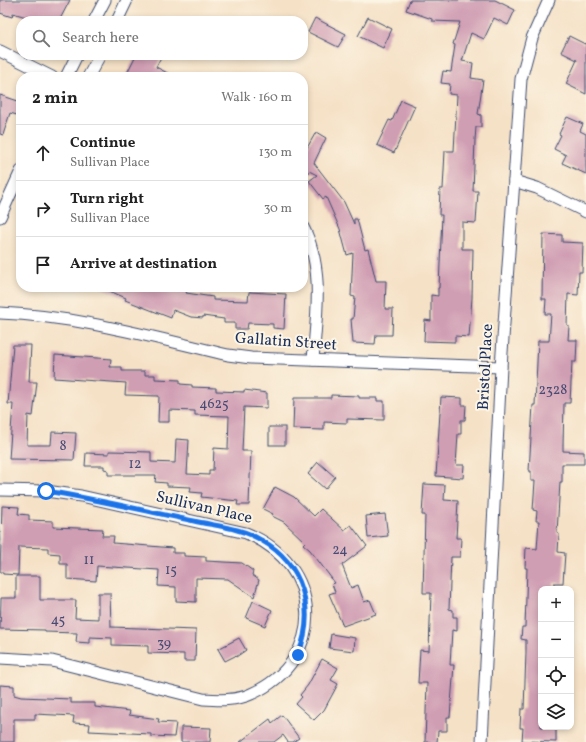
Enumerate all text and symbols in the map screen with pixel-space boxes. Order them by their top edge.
search box [16,16,308,60]
icon: search [30,27,52,49]
text: Search here [62,28,139,49]
text: 2 min [32,87,78,110]
text: Walk · 160 m [221,89,292,107]
text: Continue [70,133,135,154]
icon: ahead [32,142,54,164]
text: 130 m [259,144,292,162]
text: Sullivan Place [70,154,150,172]
text: Turn right [70,189,144,210]
icon: right [32,198,54,220]
text: 30 m [264,200,292,218]
text: Sullivan Place [70,210,150,228]
icon: arrive [32,254,54,276]
text: Arrive at destination [70,254,217,275]
street label: Bristol Place [473,323,499,411]
street label: Gallatin Street [234,327,338,357]
house number: 2328 [539,381,567,400]
house number: 4625 [199,395,229,414]
house number: 8 [59,437,67,456]
house number: 12 [129,455,141,474]
route start [37,482,55,500]
street label: Sullivan Place [154,486,254,530]
house number: 24 [332,541,348,560]
house number: 11 [84,551,94,570]
house number: 15 [165,561,177,580]
map controls [538,586,574,730]
button: + [538,586,574,622]
house number: 45 [51,611,65,630]
button: − [538,622,574,658]
house number: 39 [157,634,171,653]
route end [289,646,307,664]
button: locate [538,658,574,694]
button: layers [538,694,574,730]

